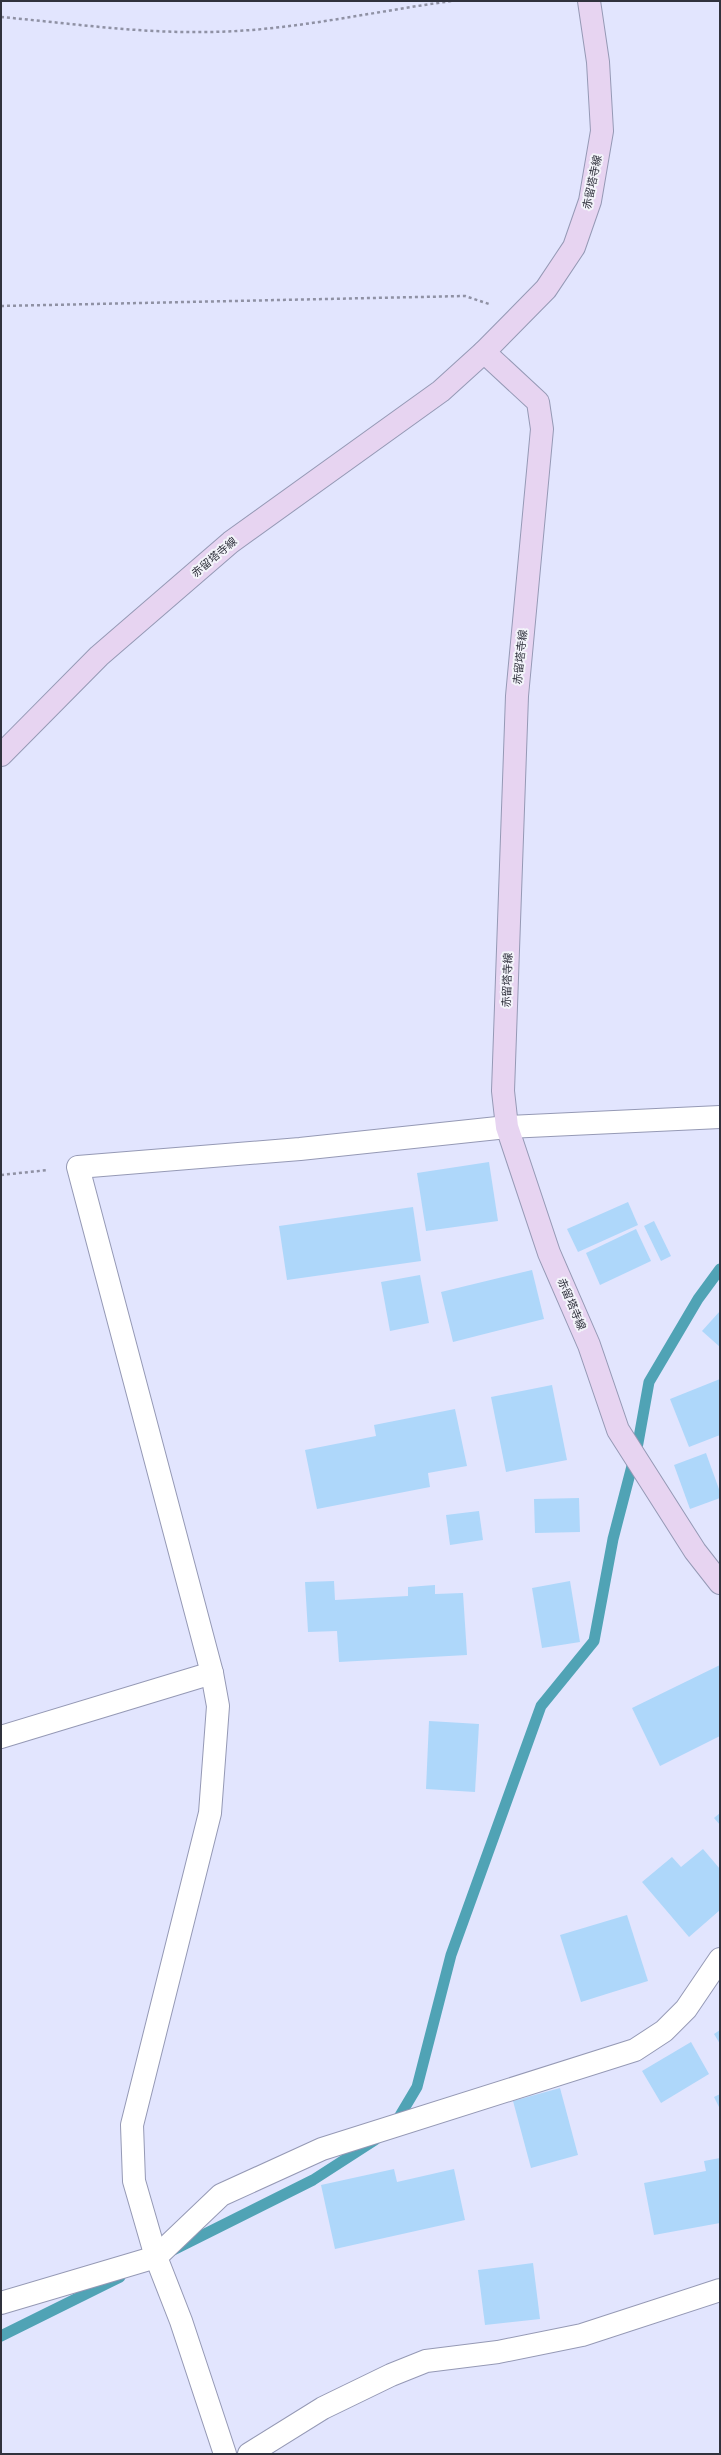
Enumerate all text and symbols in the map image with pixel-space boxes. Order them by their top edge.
street label: 赤留塔寺線 [579,154,604,210]
street label: 赤留塔寺線 [188,534,239,579]
street label: 赤留塔寺線 [510,629,529,685]
street label: 赤留塔寺線 [499,952,514,1008]
street label: 赤留塔寺線 [556,1276,589,1332]

